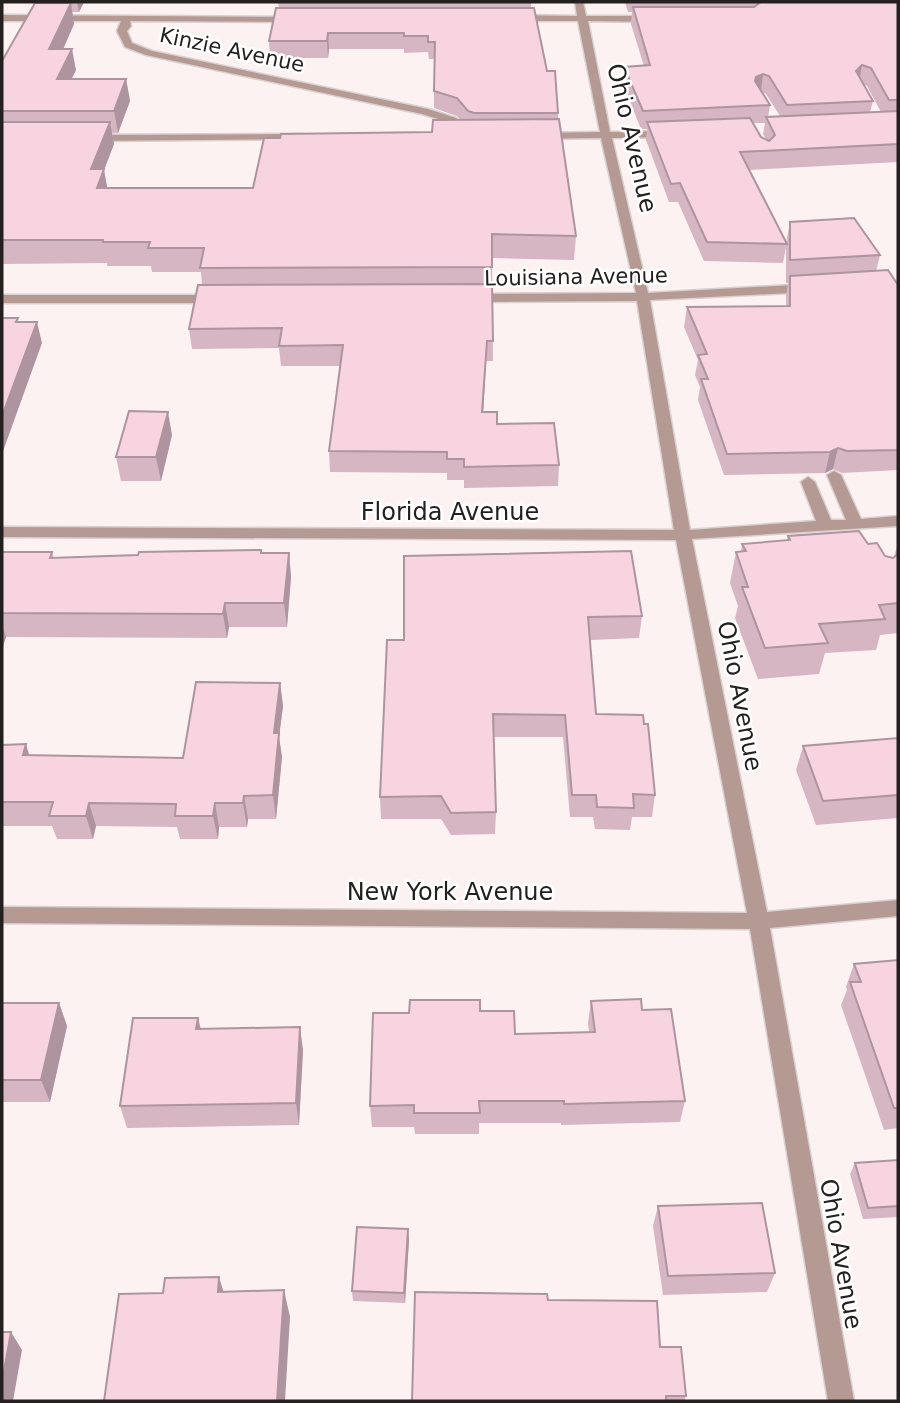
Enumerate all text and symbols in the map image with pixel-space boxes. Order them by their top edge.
street label: Kinzie Avenue [157,23,307,77]
street label: Ohio Avenue [601,61,663,215]
street label: Louisiana Avenue [484,263,668,291]
street label: Florida Avenue [361,498,539,526]
street label: Ohio Avenue [712,619,768,773]
street label: New York Avenue [347,878,553,906]
street label: Ohio Avenue [814,1177,868,1331]

